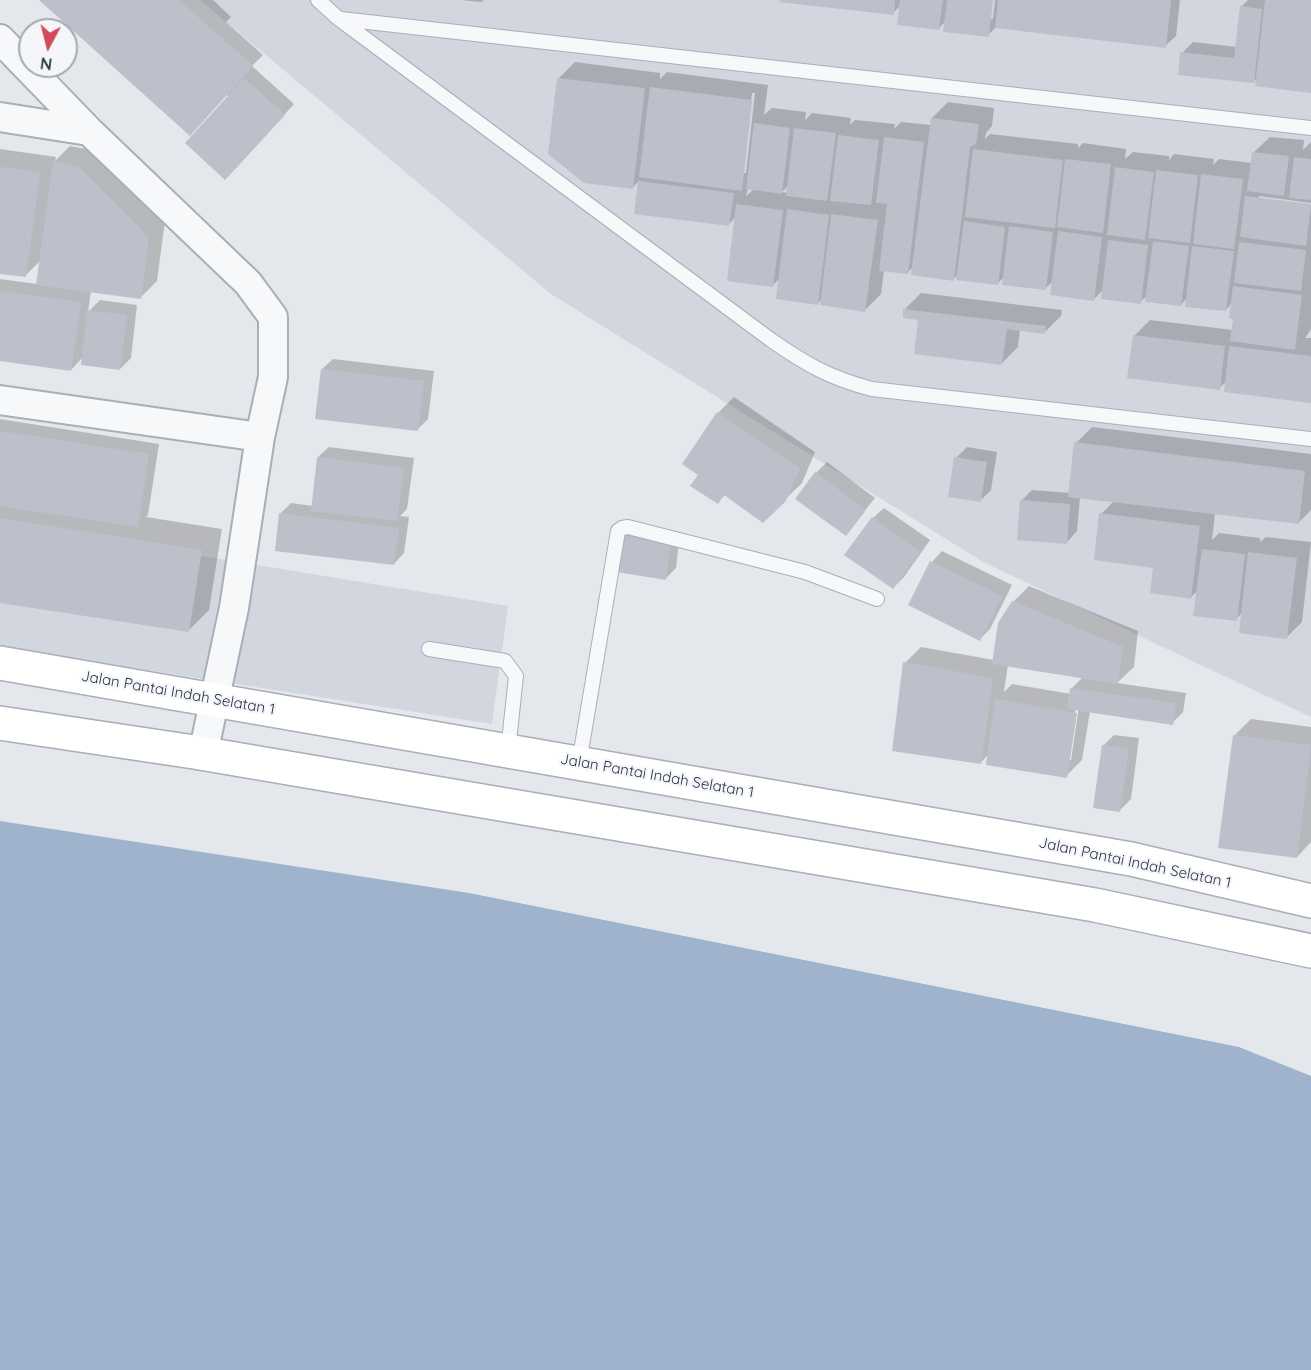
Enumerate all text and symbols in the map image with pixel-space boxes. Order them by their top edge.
north arrow [18,18,78,78]
text: N [39,53,53,75]
street label: Jalan Pantai Indah Selatan 1 [80,667,276,719]
street label: Jalan Pantai Indah Selatan 1 [559,750,755,802]
street label: Jalan Pantai Indah Selatan 1 [1037,834,1233,892]

